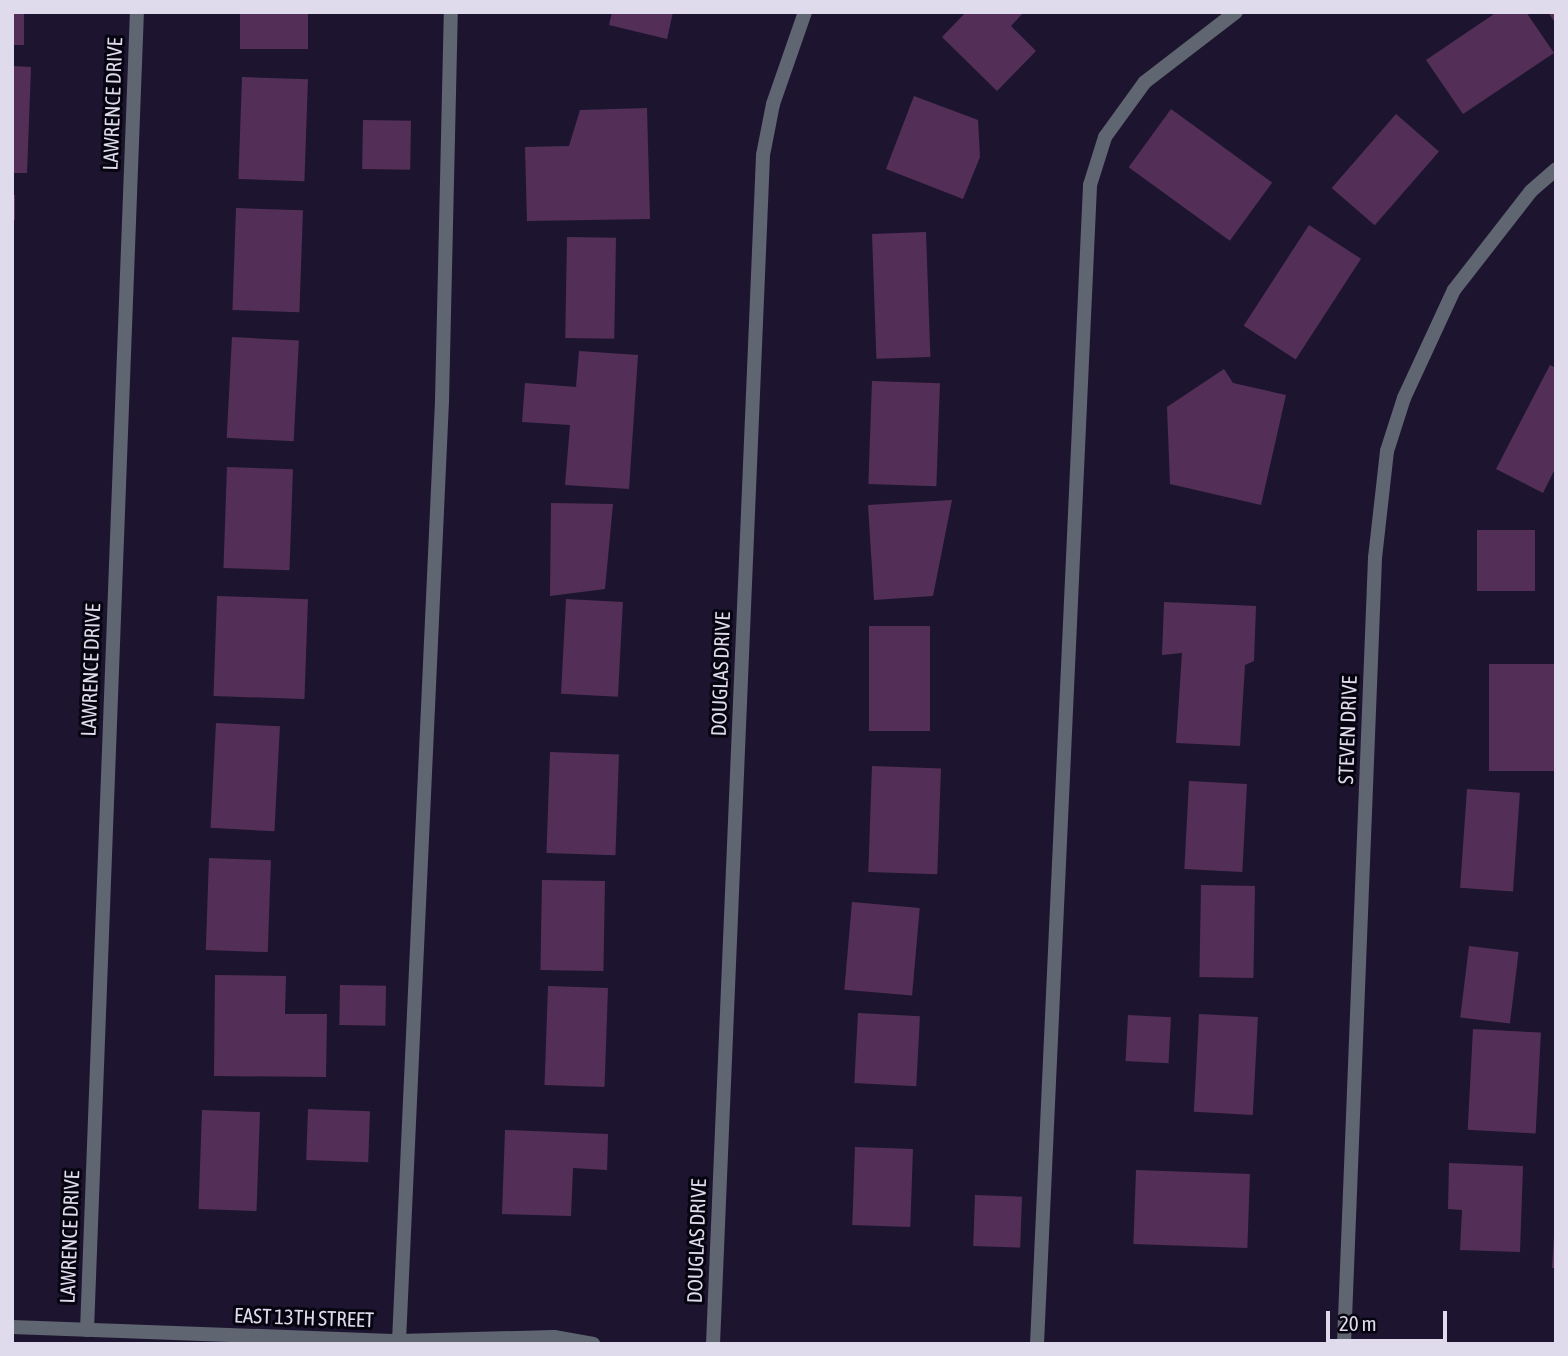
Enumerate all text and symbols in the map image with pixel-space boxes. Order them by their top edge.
street label: LAWRENCE DRIVE [97,37,127,171]
street label: LAWRENCE DRIVE [75,603,105,737]
street label: DOUGLAS DRIVE [705,611,735,737]
street label: STEVEN DRIVE [1333,675,1361,785]
street label: LAWRENCE DRIVE [54,1170,84,1304]
street label: DOUGLAS DRIVE [681,1178,711,1304]
scale bar [1330,1296,1451,1340]
street label: EAST 13TH STREET [234,1302,374,1332]
text: 20 m [1339,1311,1377,1335]

